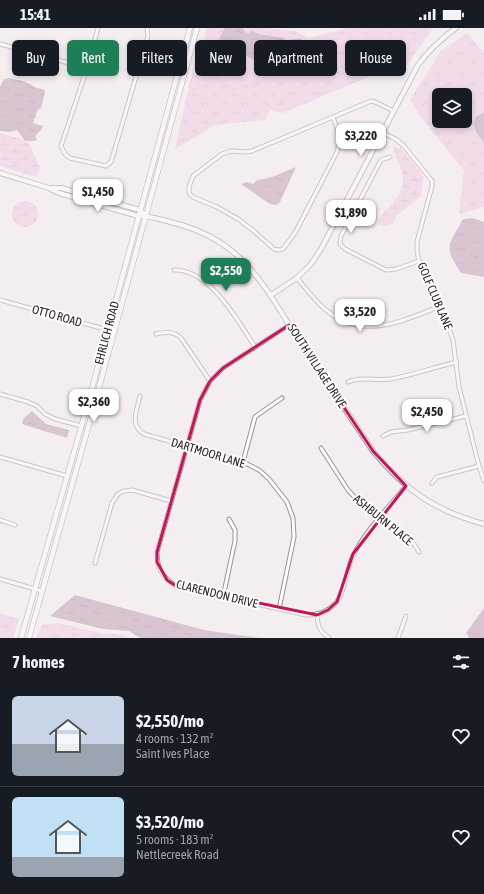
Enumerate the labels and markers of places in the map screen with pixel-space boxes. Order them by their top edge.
pin: $3,220 [328,123,394,157]
pin: $1,450 [65,179,131,213]
pin: $1,890 [318,200,384,234]
pin: $2,550 [193,258,259,292]
pin: $3,520 [327,299,393,333]
pin: $2,360 [61,389,127,423]
pin: $2,450 [394,399,460,433]

